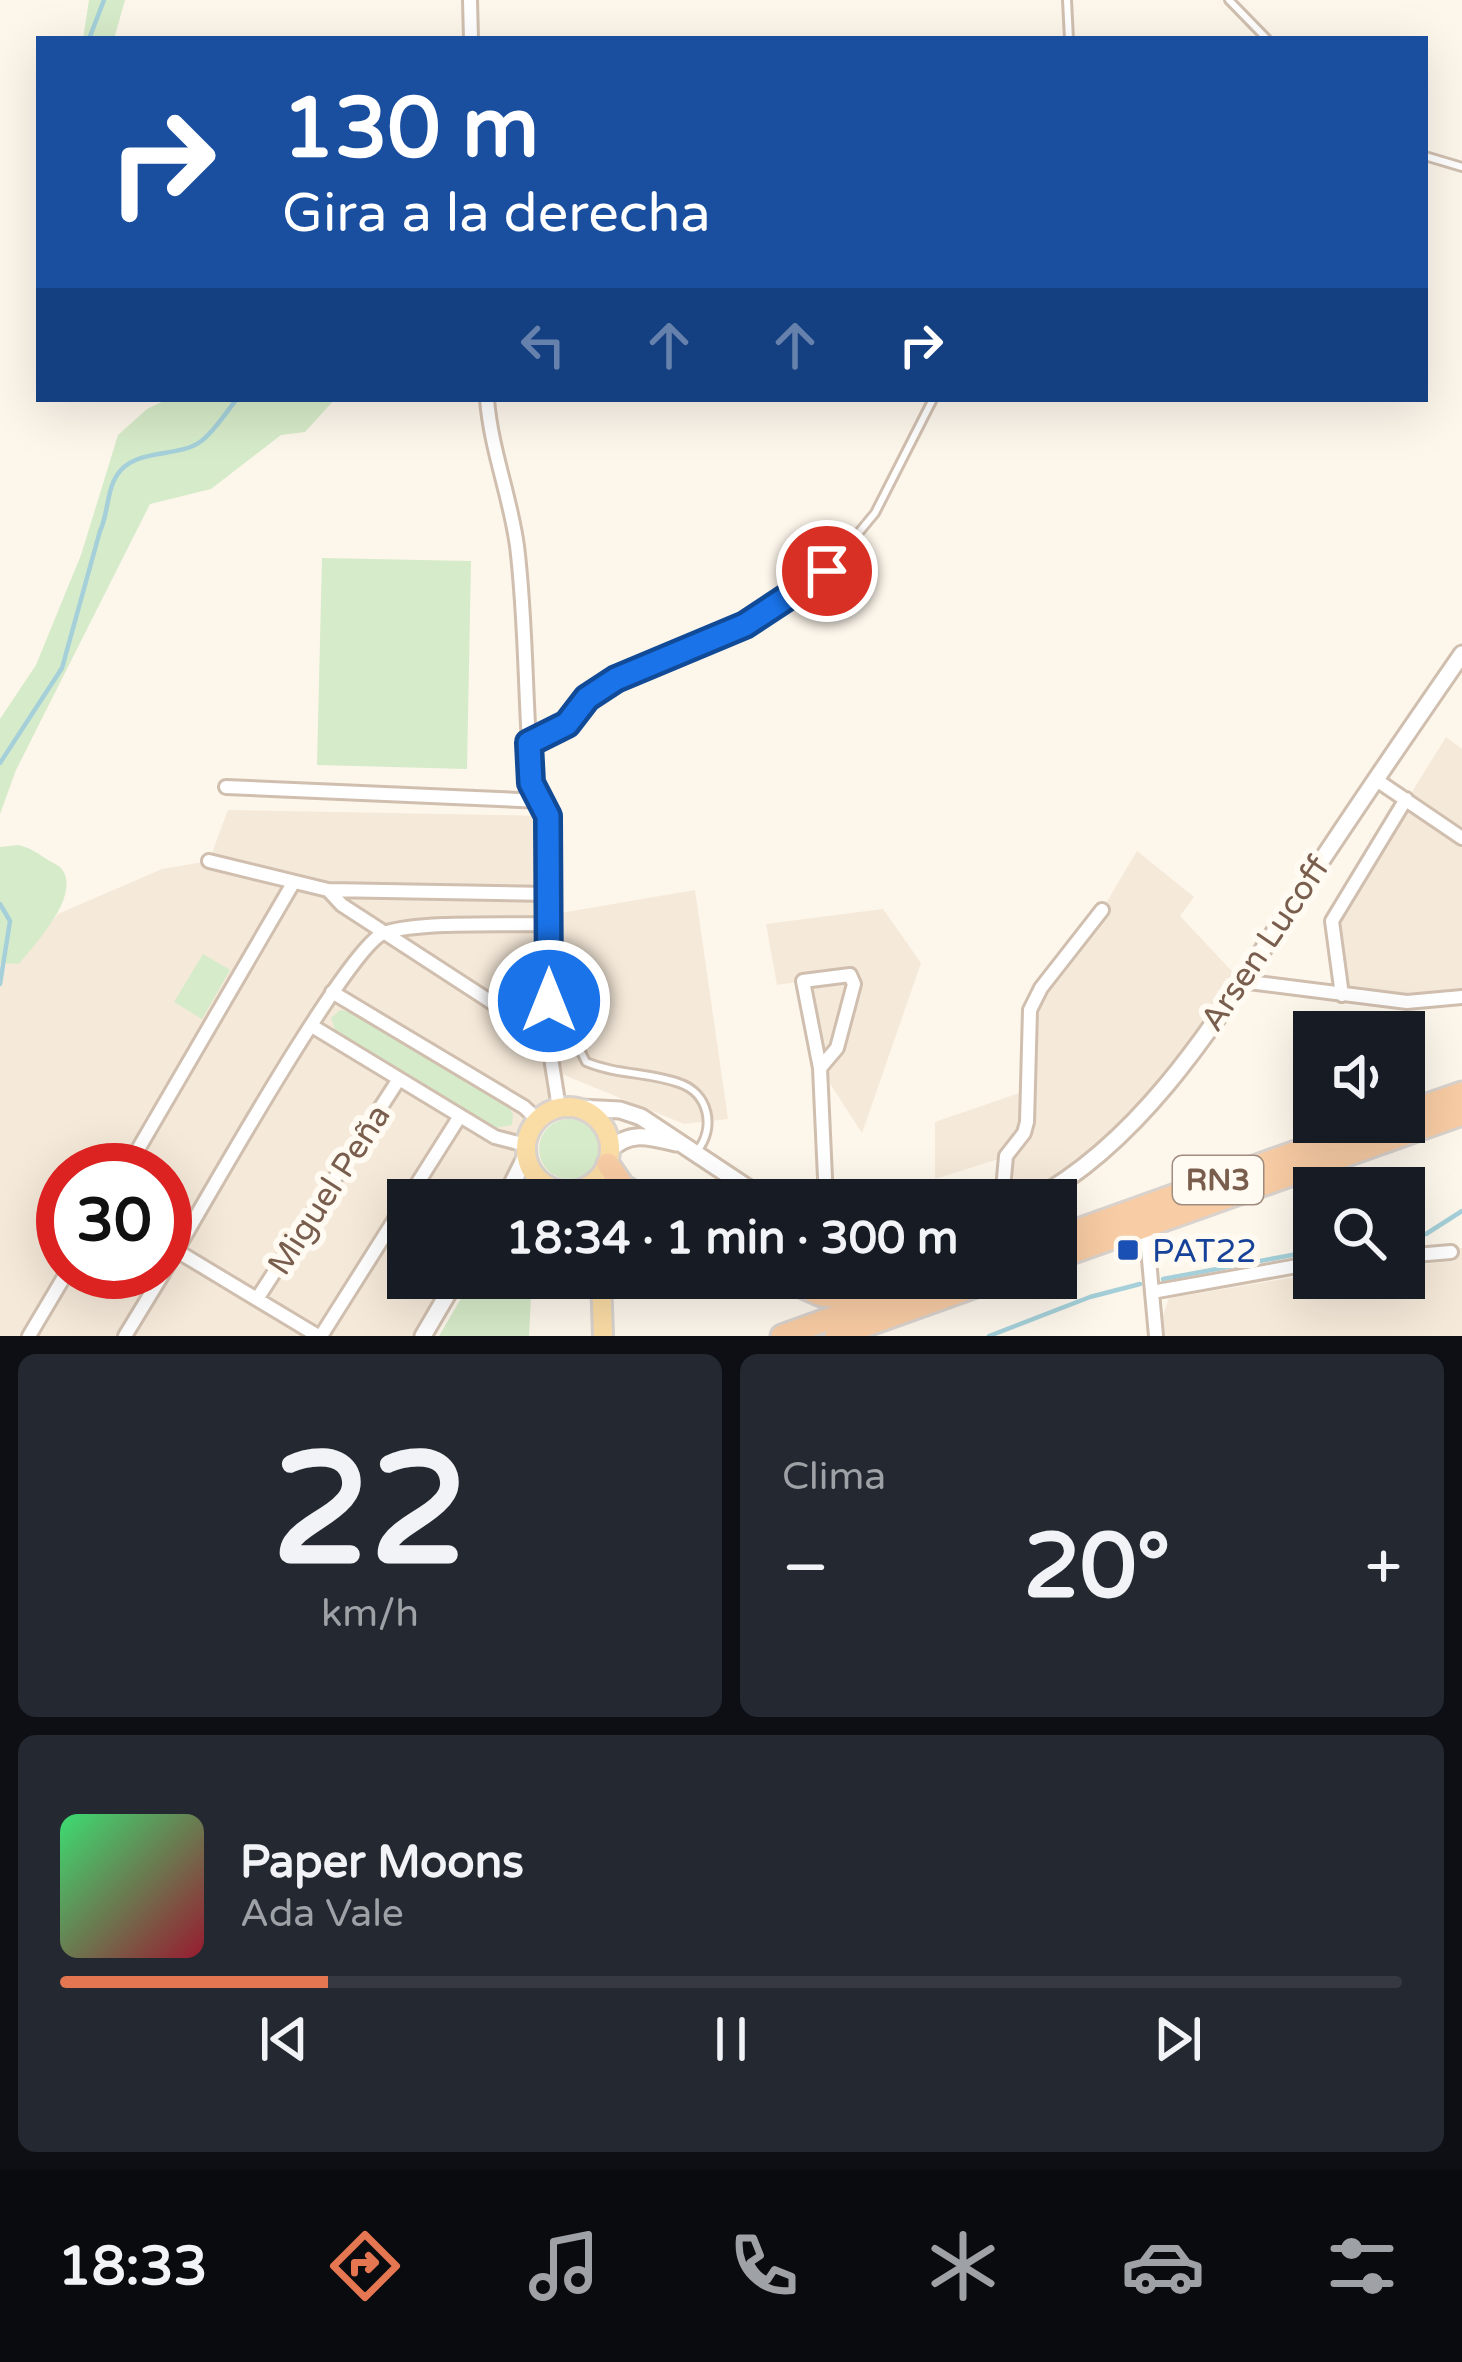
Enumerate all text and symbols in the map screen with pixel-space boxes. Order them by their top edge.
text: 130 m [282,79,539,180]
icon: right [84,84,240,240]
text: Gira a la derecha [282,181,711,246]
icon: left [510,312,576,378]
icon: ahead [636,312,702,378]
icon: ahead [762,312,828,378]
icon: right [888,312,954,378]
pin [776,520,878,622]
icon: arrive [794,538,860,604]
street label: Arsen Lucoff [1193,849,1338,1039]
position arrow [486,938,612,1064]
map controls [1293,1011,1425,1299]
button: sound [1293,1011,1425,1143]
street label: Miguel Peña [260,1097,399,1282]
speed limit sign: 30 [36,1143,192,1299]
road number: RN3 [1173,1156,1263,1204]
button: search [1293,1167,1425,1299]
text: 18:34 · 1 min · 300 m [506,1212,958,1266]
place label: PAT22 [1152,1232,1257,1271]
marker: PAT22 [1115,1237,1141,1263]
text: 22 [272,1418,468,1606]
text: Clima [782,1453,886,1500]
text: 20° [1023,1513,1170,1622]
text: − [782,1528,829,1608]
text: + [1365,1528,1402,1608]
text: km/h [321,1590,419,1637]
text: Paper Moons [240,1836,524,1890]
text: Ada Vale [240,1890,404,1937]
icon: previous [251,2006,317,2072]
icon: pause [698,2006,764,2072]
icon: next [1145,2006,1211,2072]
icon: directions [323,2224,407,2308]
icon: music [522,2224,606,2308]
icon: phone [722,2224,806,2308]
icon: climate [921,2224,1005,2308]
icon: car [1121,2224,1205,2308]
icon: filters [1320,2224,1404,2308]
text: 18:33 [58,2234,207,2299]

